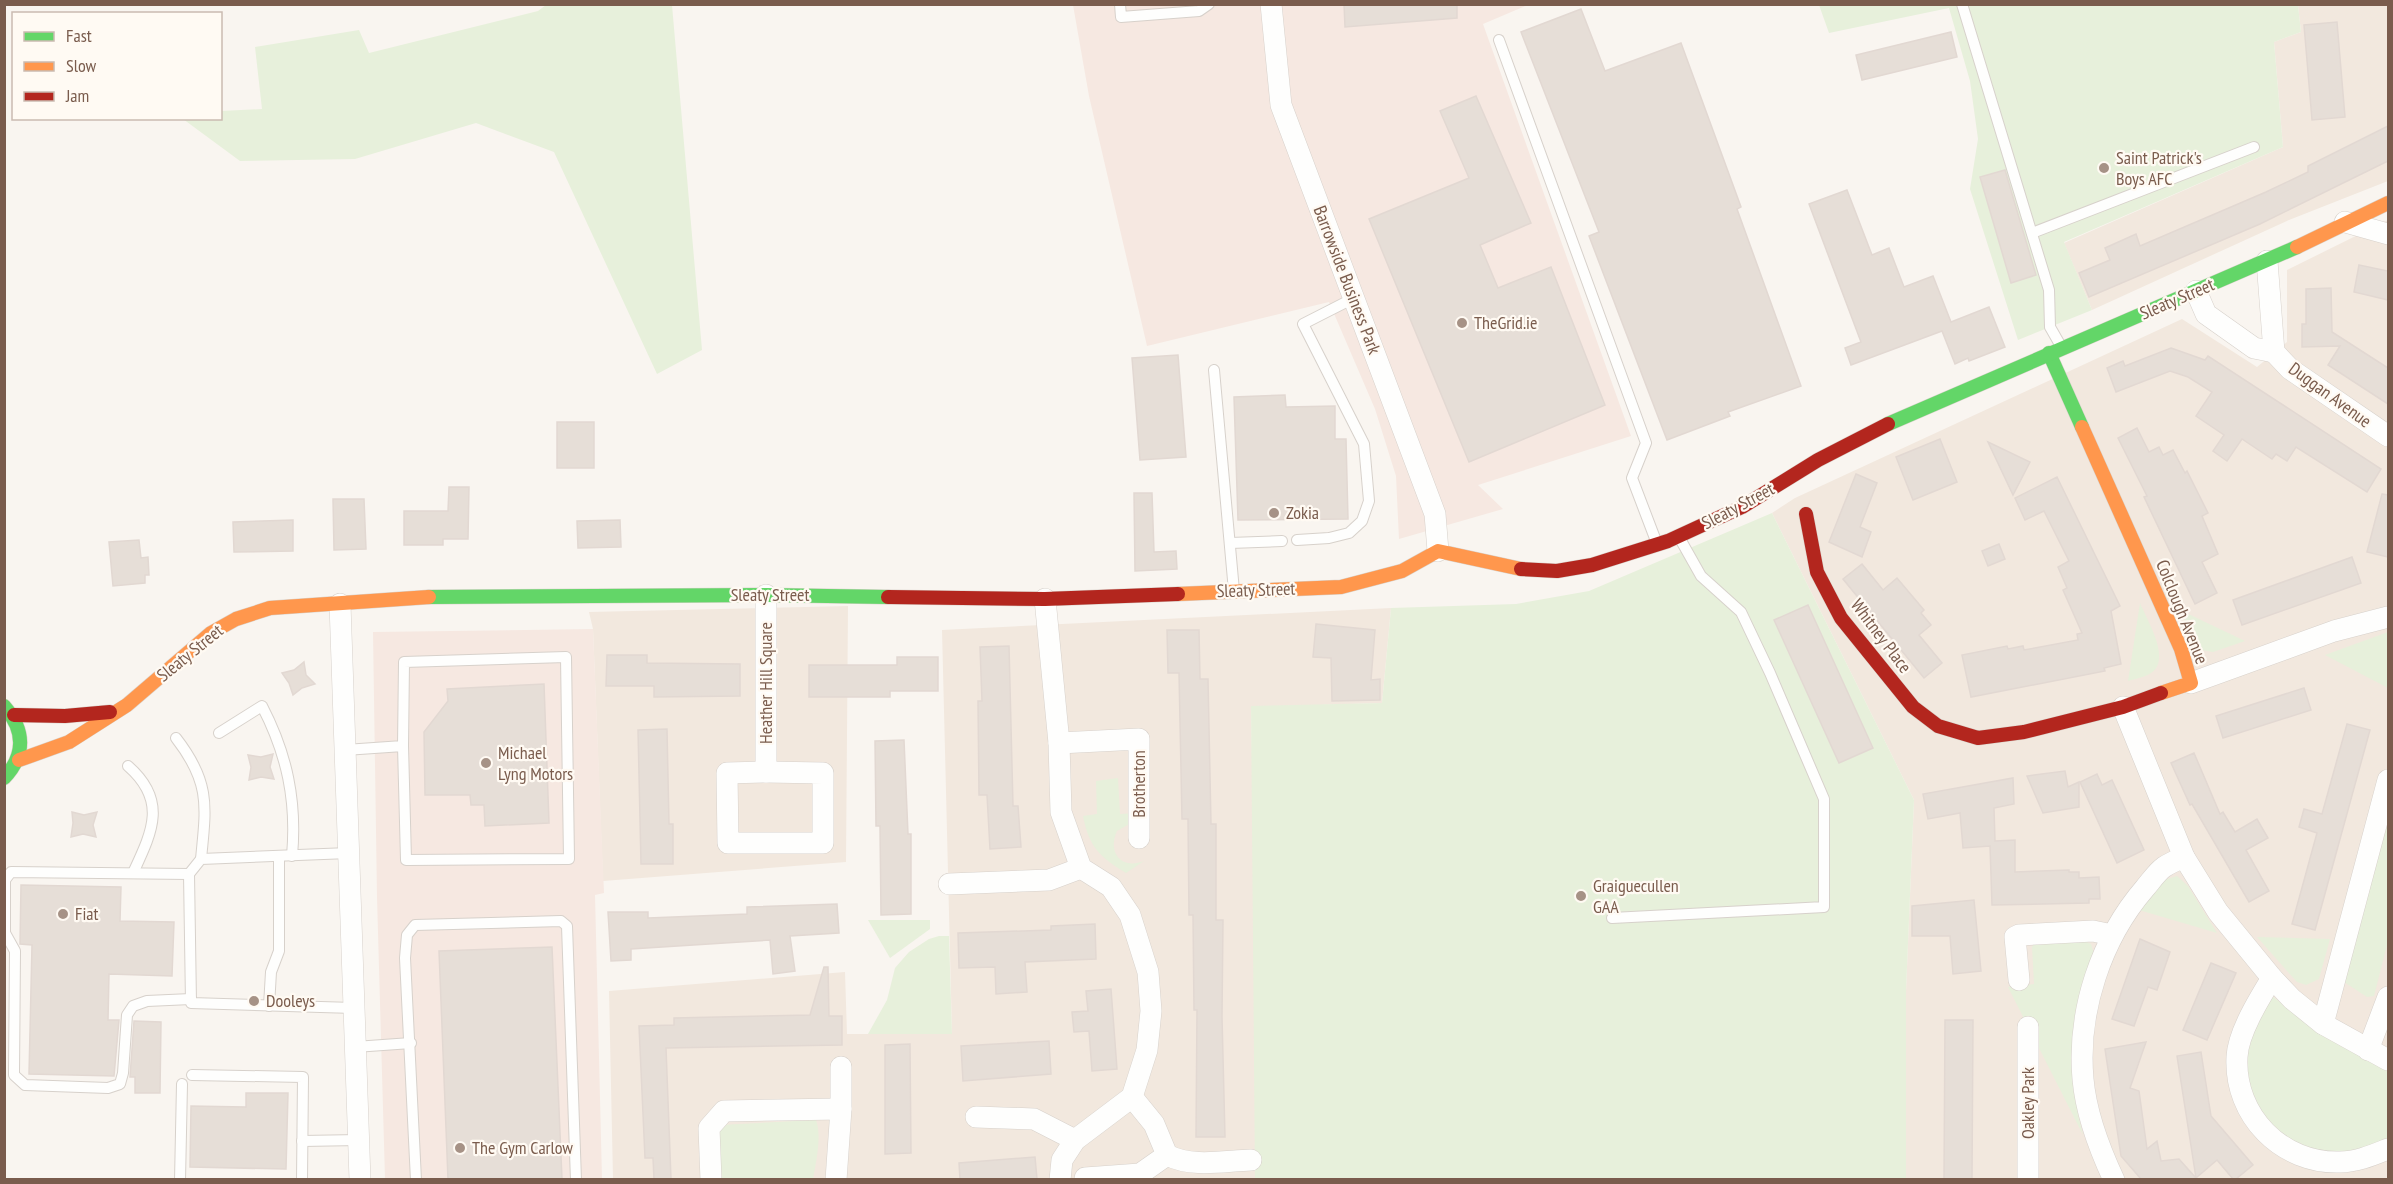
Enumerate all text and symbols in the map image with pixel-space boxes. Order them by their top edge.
legend [12,12,222,120]
text: Fast [66,24,92,47]
text: Slow [66,54,97,77]
text: Jam [65,84,89,107]
place label: Saint Patrick's Boys AFC [2116,146,2202,190]
marker: Saint Patrick's Boys AFC [2097,161,2111,175]
street label: Barrowside Business Park [1309,202,1386,357]
street label: Sleaty Street [2136,273,2218,325]
place label: TheGrid.ie [1474,311,1537,334]
marker: TheGrid.ie [1455,316,1469,330]
street label: Duggan Avenue [2284,357,2376,432]
street label: Sleaty Street [1698,477,1778,534]
place label: Zokia [1286,501,1319,524]
marker: Zokia [1267,506,1281,520]
street label: Colclough Avenue [2151,556,2214,667]
street label: Sleaty Street [1216,577,1296,602]
street label: Sleaty Street [731,583,809,606]
street label: Whitney Place [1846,594,1917,677]
street label: Sleaty Street [152,619,228,686]
street label: Heather Hill Square [754,622,777,744]
place label: Michael Lyng Motors [498,741,573,785]
street label: Brotherton [1127,750,1150,818]
marker: Michael Lyng Motors [479,756,493,770]
place label: Graiguecullen GAA [1593,874,1679,918]
marker: Graiguecullen GAA [1574,889,1588,903]
place label: Fiat [75,902,99,925]
marker: Fiat [56,907,70,921]
place label: Dooleys [266,989,315,1012]
marker: Dooleys [247,994,261,1008]
street label: Oakley Park [2016,1067,2039,1139]
place label: The Gym Carlow [472,1136,573,1159]
marker: The Gym Carlow [453,1141,467,1155]

